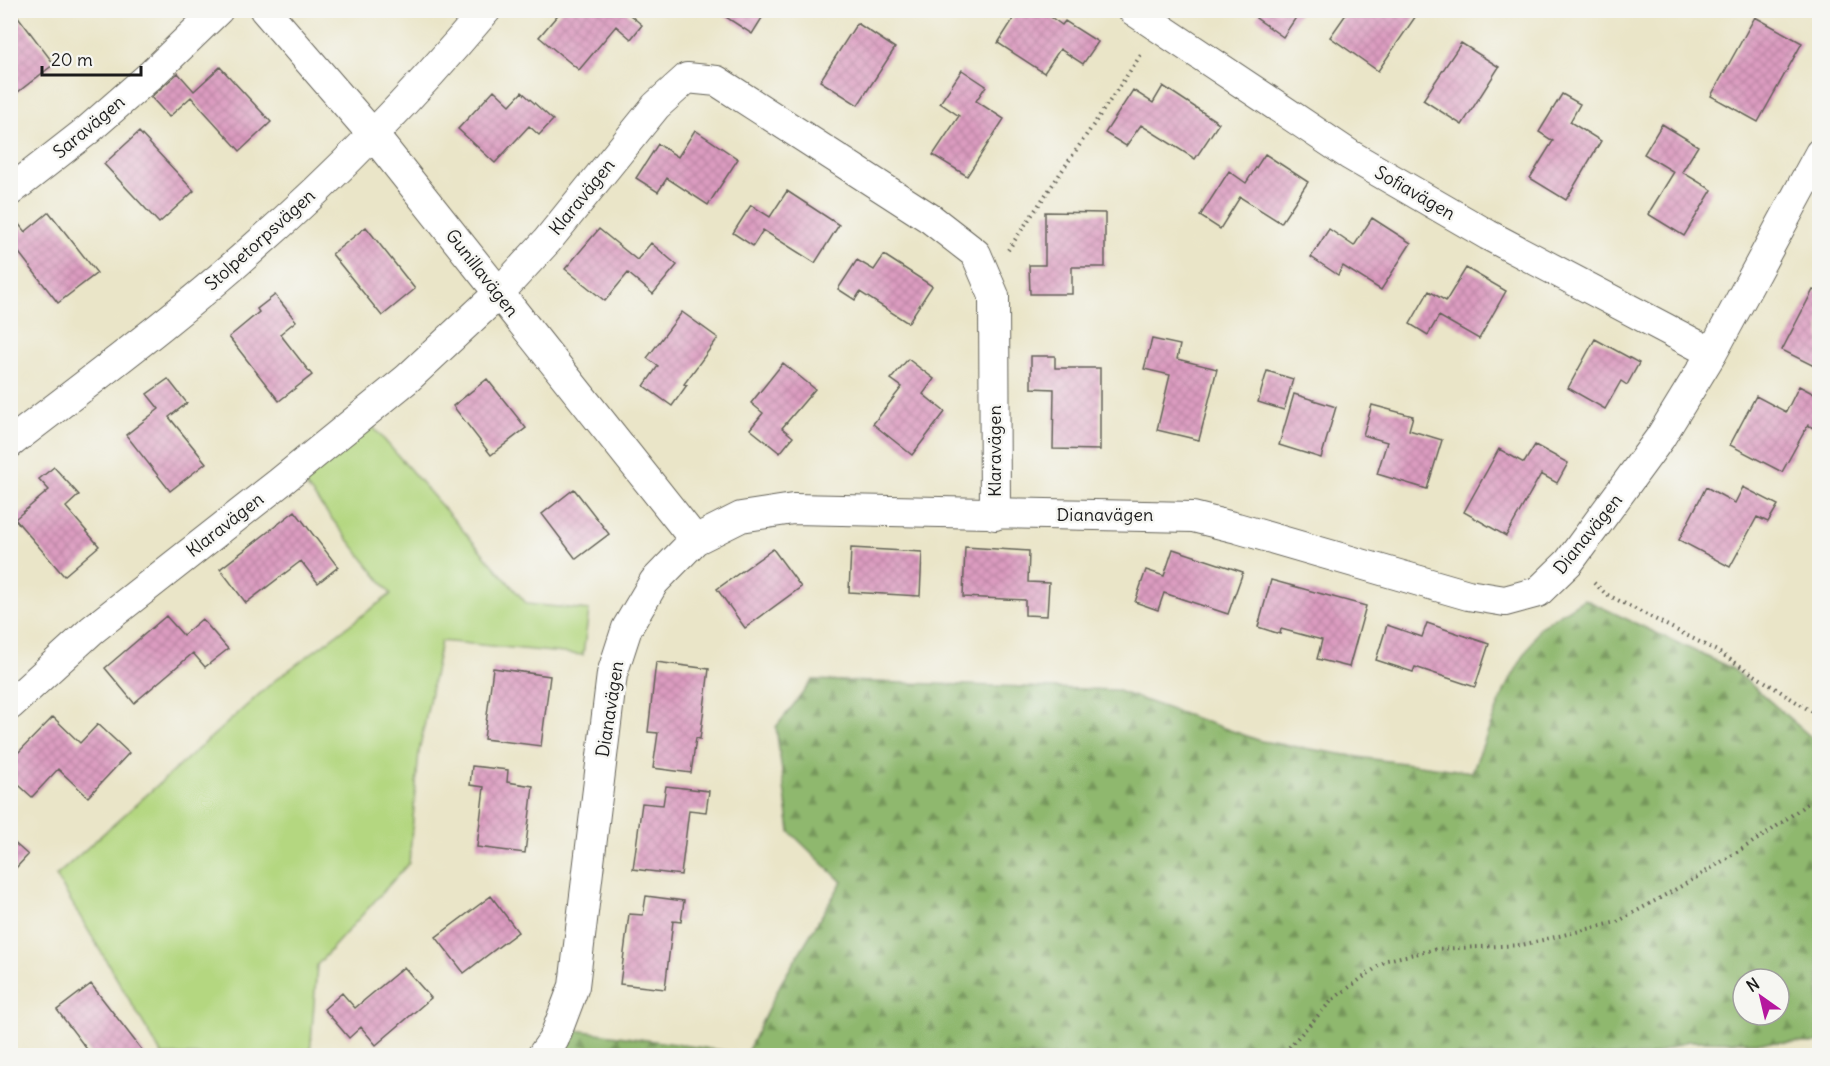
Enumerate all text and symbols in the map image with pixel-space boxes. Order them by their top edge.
scale bar [42,39,141,77]
text: 20 m [51,48,93,71]
street label: Saravägen [48,90,129,163]
street label: Klaravägen [544,154,619,240]
street label: Sofiavägen [1371,160,1460,225]
street label: Stolpetorpsvägen [200,184,320,295]
street label: Gunillavägen [441,224,524,321]
street label: Klaravägen [983,405,1006,497]
street label: Klaravägen [181,487,268,562]
street label: Dianavägen [1548,489,1627,579]
street label: Dianavägen [1057,503,1153,526]
street label: Dianavägen [591,659,628,759]
north arrow [1731,967,1791,1027]
text: N [1742,973,1763,996]

